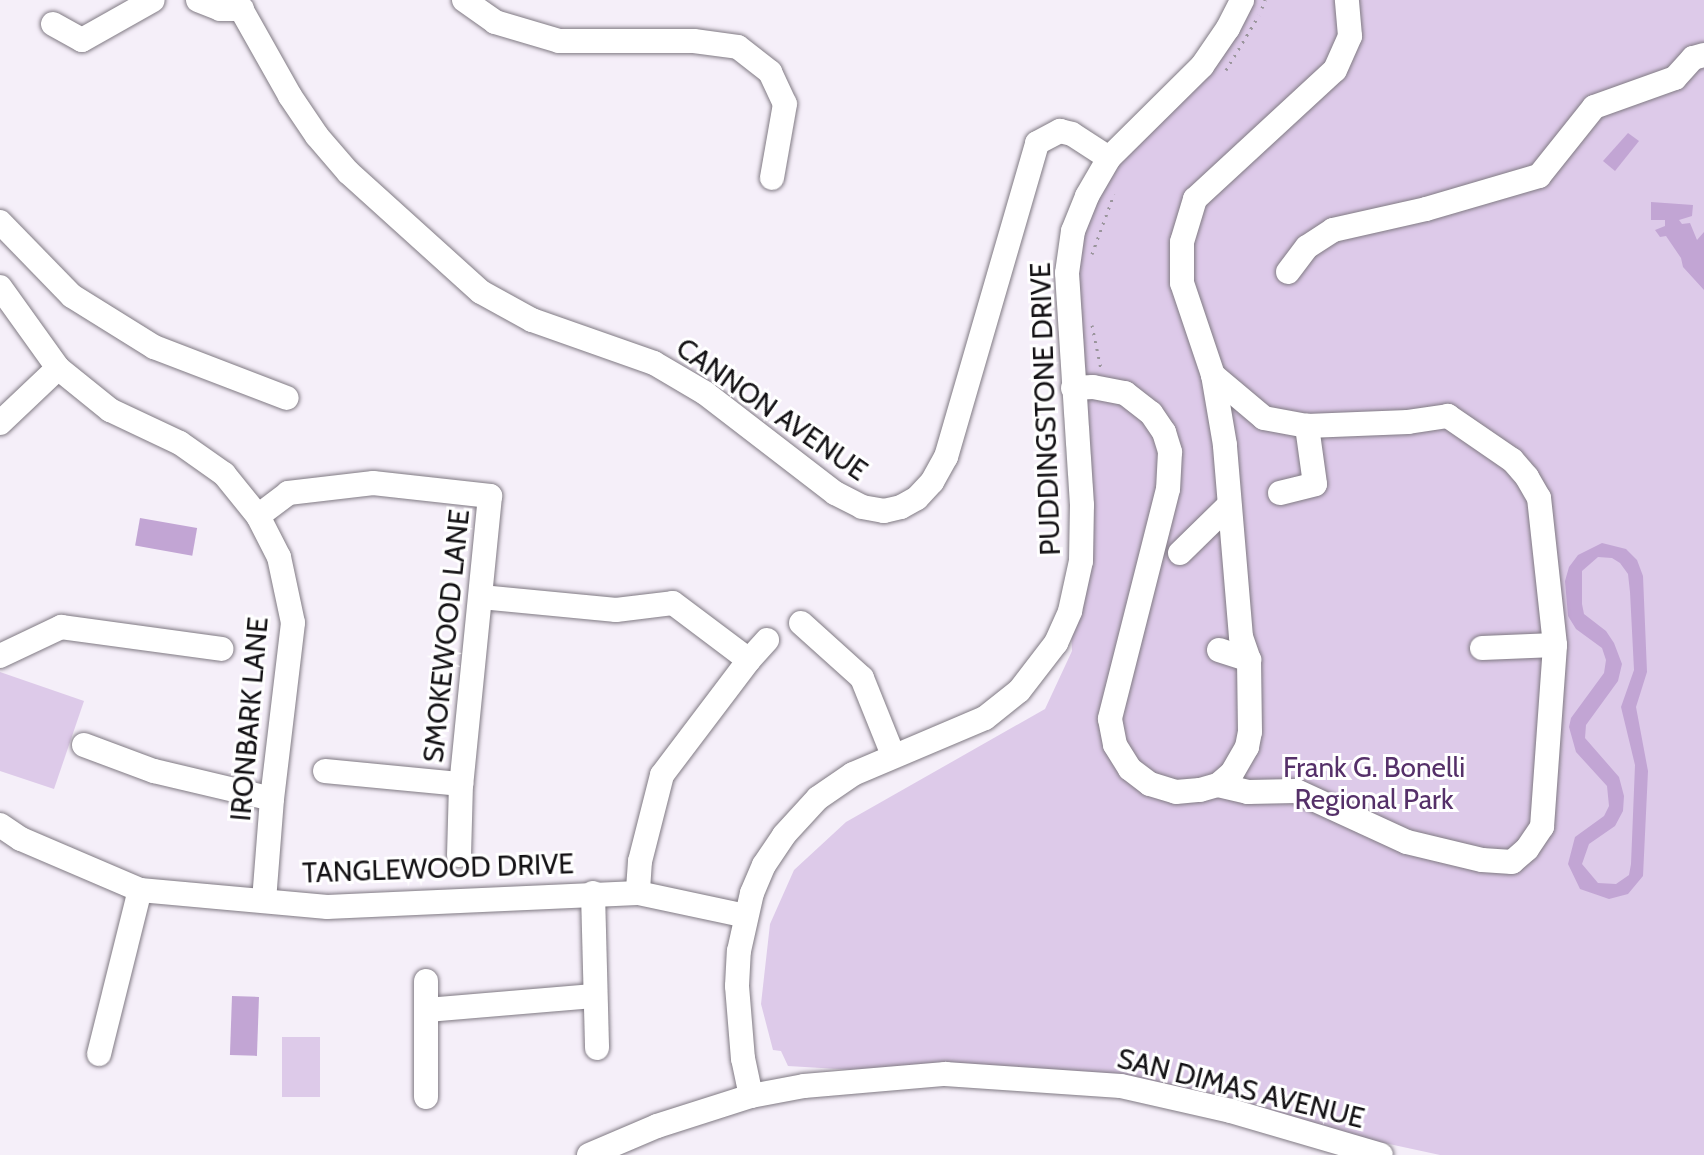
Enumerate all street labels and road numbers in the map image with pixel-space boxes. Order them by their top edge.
street label: PUDDINGSTONE DRIVE [1023,262,1067,556]
street label: CANNON AVENUE [670,331,874,487]
street label: SMOKEWOOD LANE [416,508,476,764]
street label: IRONBARK LANE [223,616,275,822]
street label: TANGLEWOOD DRIVE [302,846,574,890]
street label: SAN DIMAS AVENUE [1114,1041,1368,1135]

